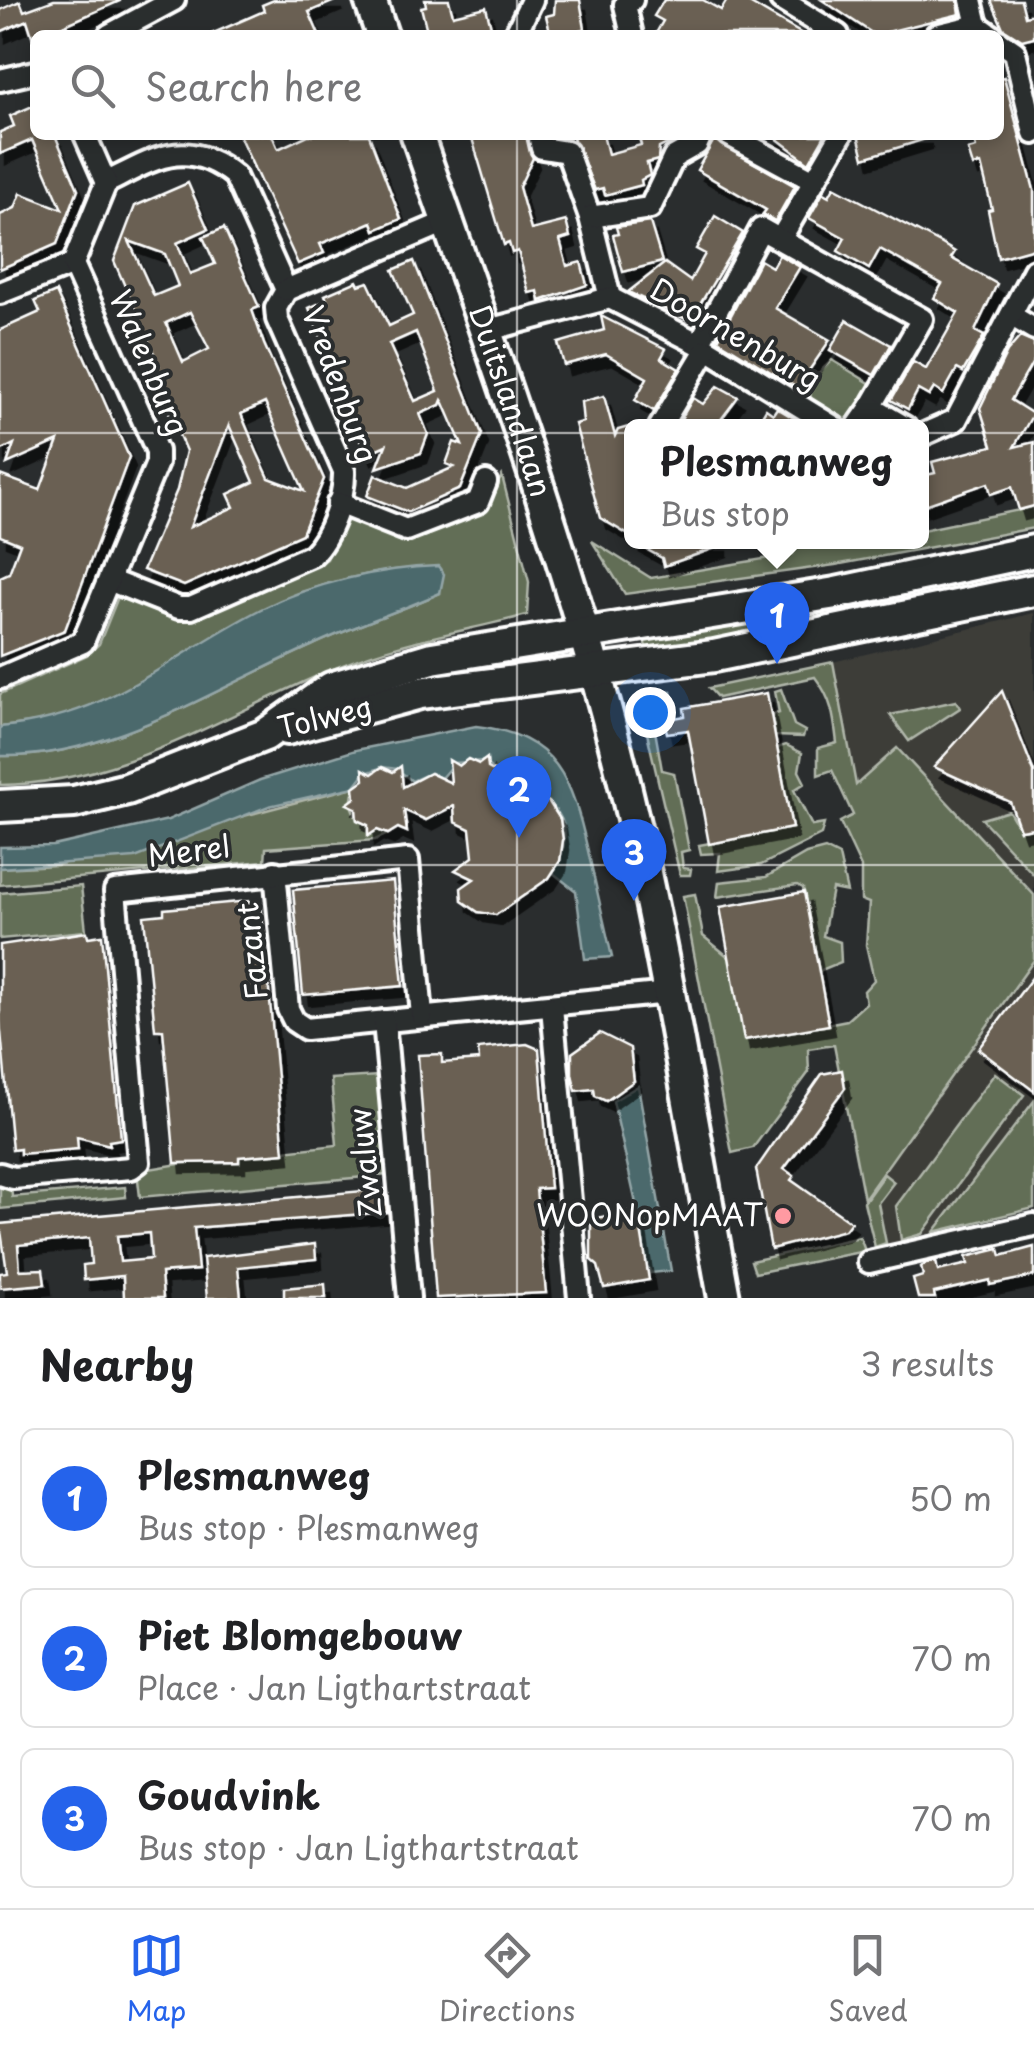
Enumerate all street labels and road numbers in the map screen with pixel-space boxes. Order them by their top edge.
street label: Doornenburg [643,266,830,400]
street label: Walenburg [99,282,201,442]
street label: Vredenburg [292,299,391,469]
street label: Duitslandlaan [458,299,565,502]
street label: Tolweg [272,682,377,749]
street label: Merel [145,822,232,877]
street label: Fazant [223,900,278,1002]
street label: Zwaluw [335,1106,392,1220]

